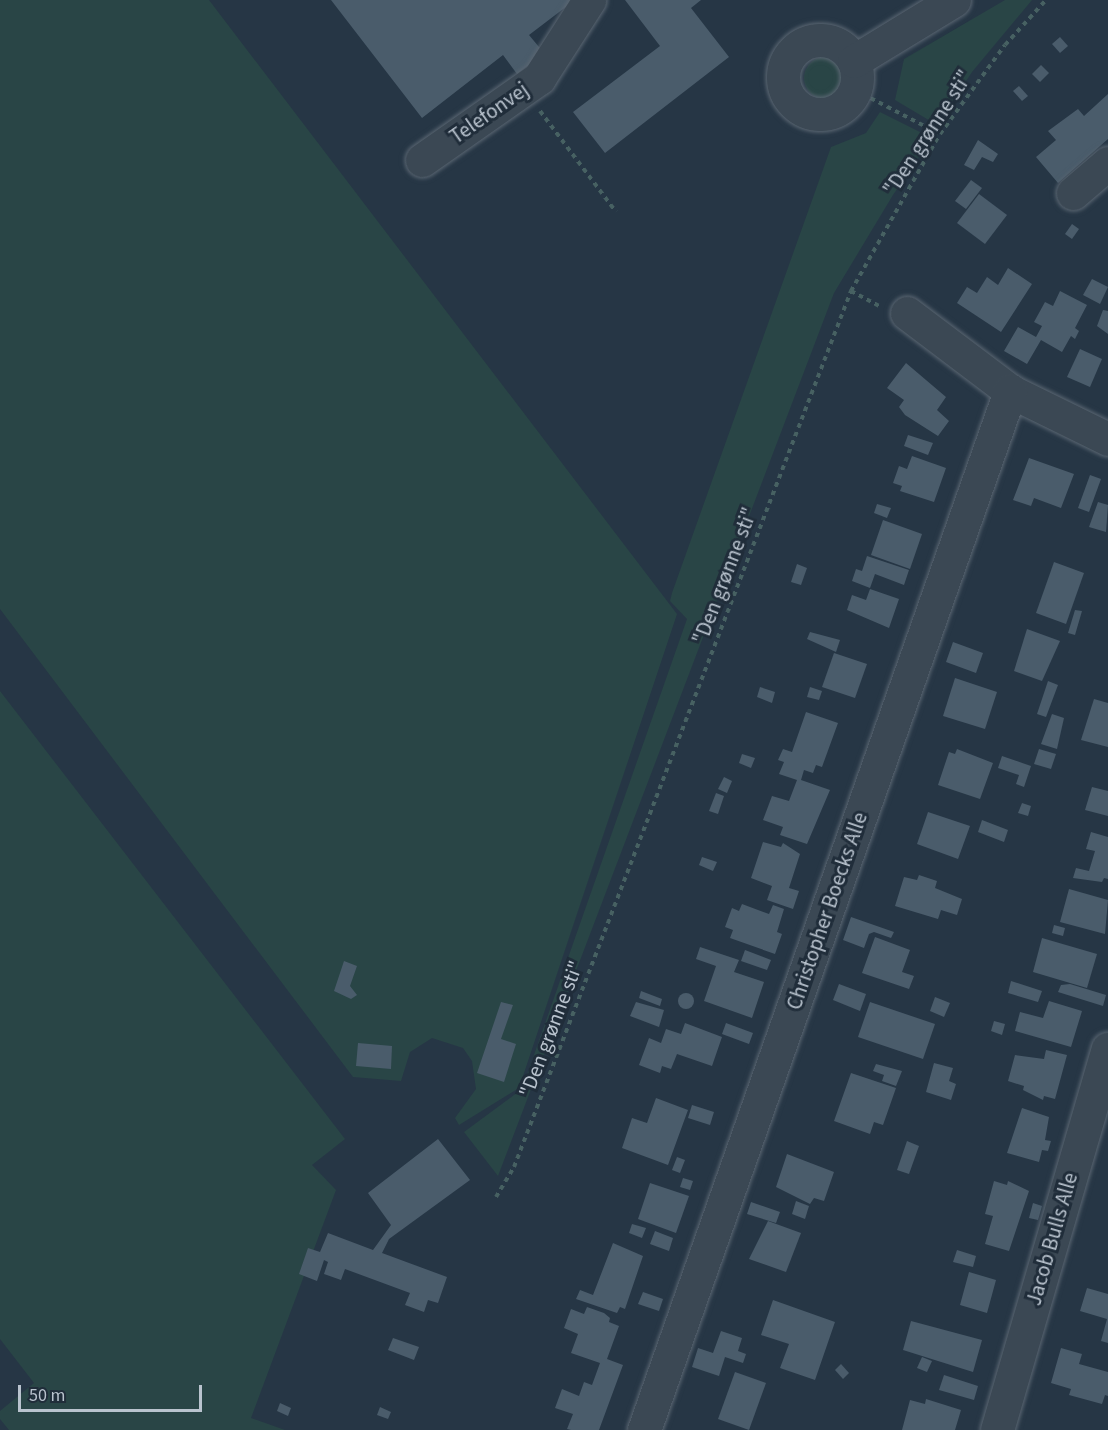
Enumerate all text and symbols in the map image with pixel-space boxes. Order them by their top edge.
street label: "Den grønne sti" [878,66,978,200]
street label: Telefonvej [445,77,533,149]
street label: "Den grønne sti" [687,504,763,648]
street label: Christopher Boecks Alle [781,809,873,1013]
street label: "Den grønne sti" [513,957,589,1101]
street label: Jacob Bulls Alle [1021,1170,1083,1308]
scale bar [21,1373,206,1411]
text: 50 m [29,1383,65,1408]

